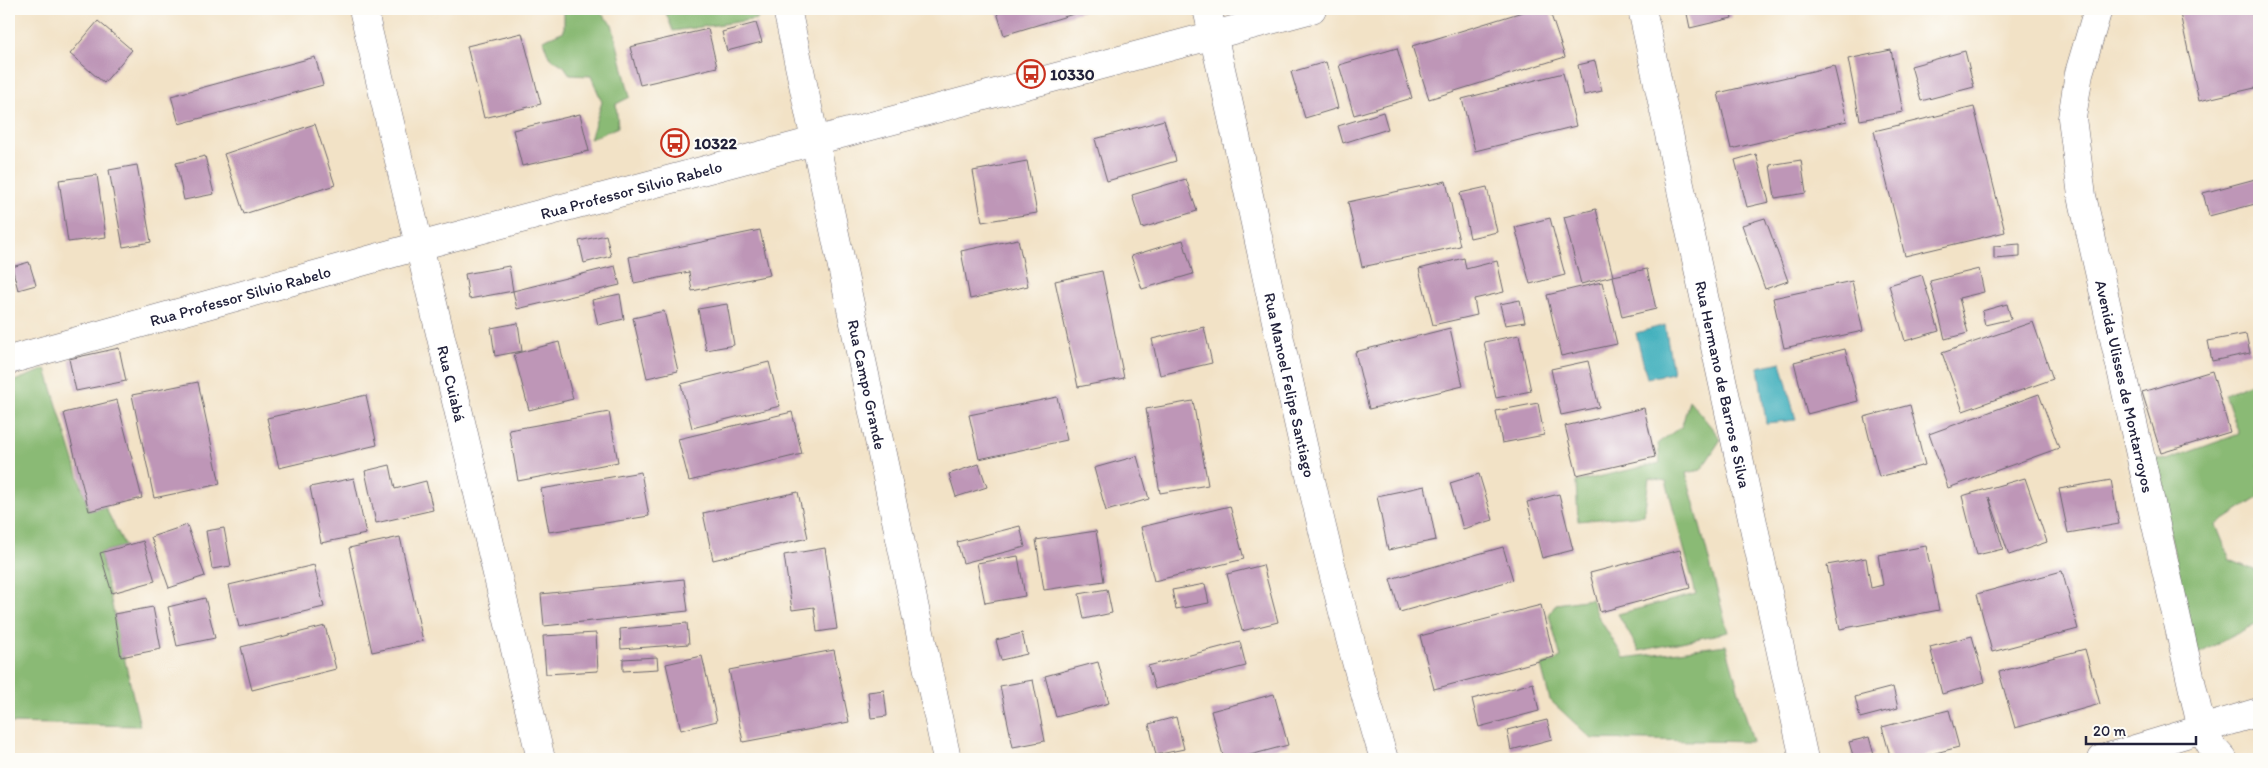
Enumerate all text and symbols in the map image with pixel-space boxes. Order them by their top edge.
bus stop icon: 10330 [1016,59,1046,89]
place label: 10330 [1050,65,1095,84]
bus stop icon: 10322 [660,128,690,158]
place label: 10322 [694,134,737,153]
street label: Rua Professor Silvio Rabelo [538,157,724,223]
street label: Rua Professor Silvio Rabelo [148,262,333,330]
street label: Avenida Ulisses de Montarroyos [2092,278,2158,494]
street label: Rua Hermano de Barros e Silva [1691,279,1755,490]
street label: Rua Manoel Felipe Santiago [1261,291,1320,479]
street label: Rua Campo Grande [844,318,890,452]
street label: Rua Cuiabá [434,344,470,424]
scale bar [2086,713,2196,745]
text: 20 m [2093,722,2127,740]

